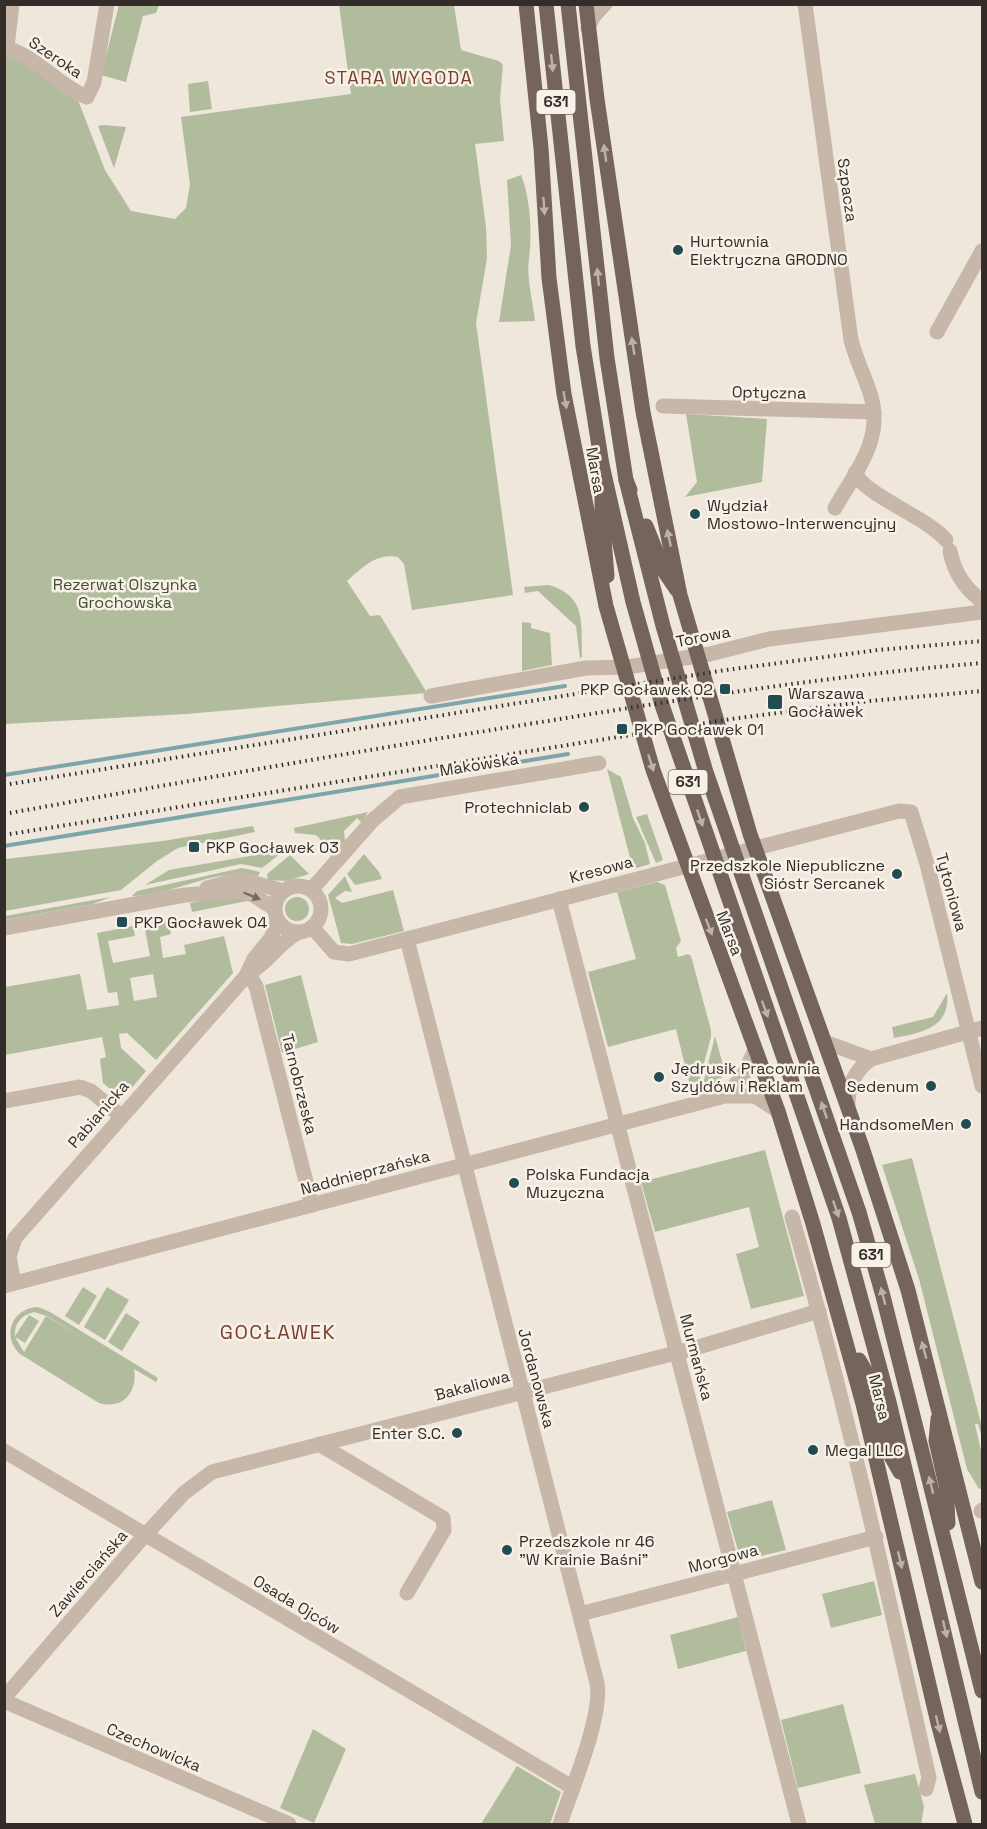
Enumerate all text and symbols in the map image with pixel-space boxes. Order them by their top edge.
street label: Szeroka [25,32,87,83]
one-way arrow [547,53,557,72]
district label: STARA WYGODA [325,66,473,89]
road number: 631 [536,90,576,114]
one-way arrow [600,144,609,163]
street label: Szpacza [833,157,862,223]
one-way arrow [540,197,549,216]
place label: Hurtownia Elektryczna GRODNO [690,231,848,270]
marker: Hurtownia Elektryczna GRODNO [671,243,685,257]
one-way arrow [593,267,603,286]
one-way arrow [629,337,638,356]
street label: Optyczna [732,381,806,404]
one-way arrow [561,391,570,410]
street label: Marsa [581,445,610,495]
place label: Wydział Mostowo-Interwencyjny [707,495,896,534]
marker: Wydział Mostowo-Interwencyjny [688,507,702,521]
one-way arrow [664,528,674,547]
park label: Rezerwat Olszynka Grochowska [53,574,197,613]
street label: Torowa [674,621,732,652]
place label: PKP Gocławek 02 [580,679,713,700]
marker: PKP Gocławek 02 [718,682,732,696]
place label: Warszawa Gocławek [788,683,865,722]
marker: Warszawa Gocławek [766,693,784,711]
place label: PKP Gocławek 01 [634,719,764,740]
marker: PKP Gocławek 01 [615,722,629,736]
street label: Makowska [438,748,520,781]
one-way arrow [647,754,656,772]
road number: 631 [668,770,708,794]
place label: Protechniclab [464,797,572,818]
marker: Protechniclab [577,800,591,814]
one-way arrow [696,809,705,827]
place label: PKP Gocławek 03 [206,837,339,858]
marker: PKP Gocławek 03 [187,840,201,854]
street label: Kresowa [567,851,635,888]
street label: Tytoniowa [931,851,972,934]
place label: Przedszkole Niepubliczne Sióstr Sercanek [690,855,885,894]
marker: Przedszkole Niepubliczne Sióstr Sercanek [890,867,904,881]
one-way arrow [243,891,261,901]
street label: Marsa [711,908,748,959]
place label: PKP Gocławek 04 [134,912,267,933]
marker: PKP Gocławek 04 [115,915,129,929]
one-way arrow [704,918,714,936]
one-way arrow [761,1000,771,1018]
street label: Tarnobrzeska [277,1032,322,1137]
place label: Jędrusik Pracownia Szyldów i Reklam [671,1058,820,1097]
marker: Jędrusik Pracownia Szyldów i Reklam [652,1070,666,1084]
street label: Pabianicka [63,1076,134,1153]
place label: Sedenum [847,1076,919,1097]
marker: Sedenum [924,1079,938,1093]
one-way arrow [818,1101,828,1119]
place label: HandsomeMen [840,1114,954,1135]
marker: HandsomeMen [959,1117,973,1131]
street label: Naddnieprzańska [298,1145,432,1200]
place label: Polska Fundacja Muzyczna [526,1164,650,1203]
marker: Polska Fundacja Muzyczna [507,1176,521,1190]
one-way arrow [832,1200,841,1218]
road number: 631 [852,1243,890,1267]
one-way arrow [878,1287,887,1305]
street label: Murmańska [675,1312,718,1403]
district label: GOCŁAWEK [220,1319,336,1345]
street label: Jordanowska [513,1326,560,1430]
one-way arrow [919,1341,929,1359]
street label: Bakaliowa [432,1365,512,1406]
street label: Marsa [864,1372,895,1422]
place label: Enter S.C. [372,1423,445,1444]
marker: Enter S.C. [450,1426,464,1440]
place label: Megal LLC [825,1440,903,1461]
marker: Megal LLC [806,1443,820,1457]
one-way arrow [926,1475,936,1494]
street label: Zawierciańska [45,1525,132,1621]
place label: Przedszkole nr 46 "W Krainie Baśni" [519,1531,655,1570]
street label: Morgowa [686,1539,760,1578]
marker: Przedszkole nr 46 "W Krainie Baśni" [500,1543,514,1557]
one-way arrow [895,1550,905,1569]
street label: Osada Ojców [249,1570,344,1639]
one-way arrow [940,1620,950,1639]
one-way arrow [934,1715,944,1733]
street label: Czechowicka [103,1718,204,1777]

